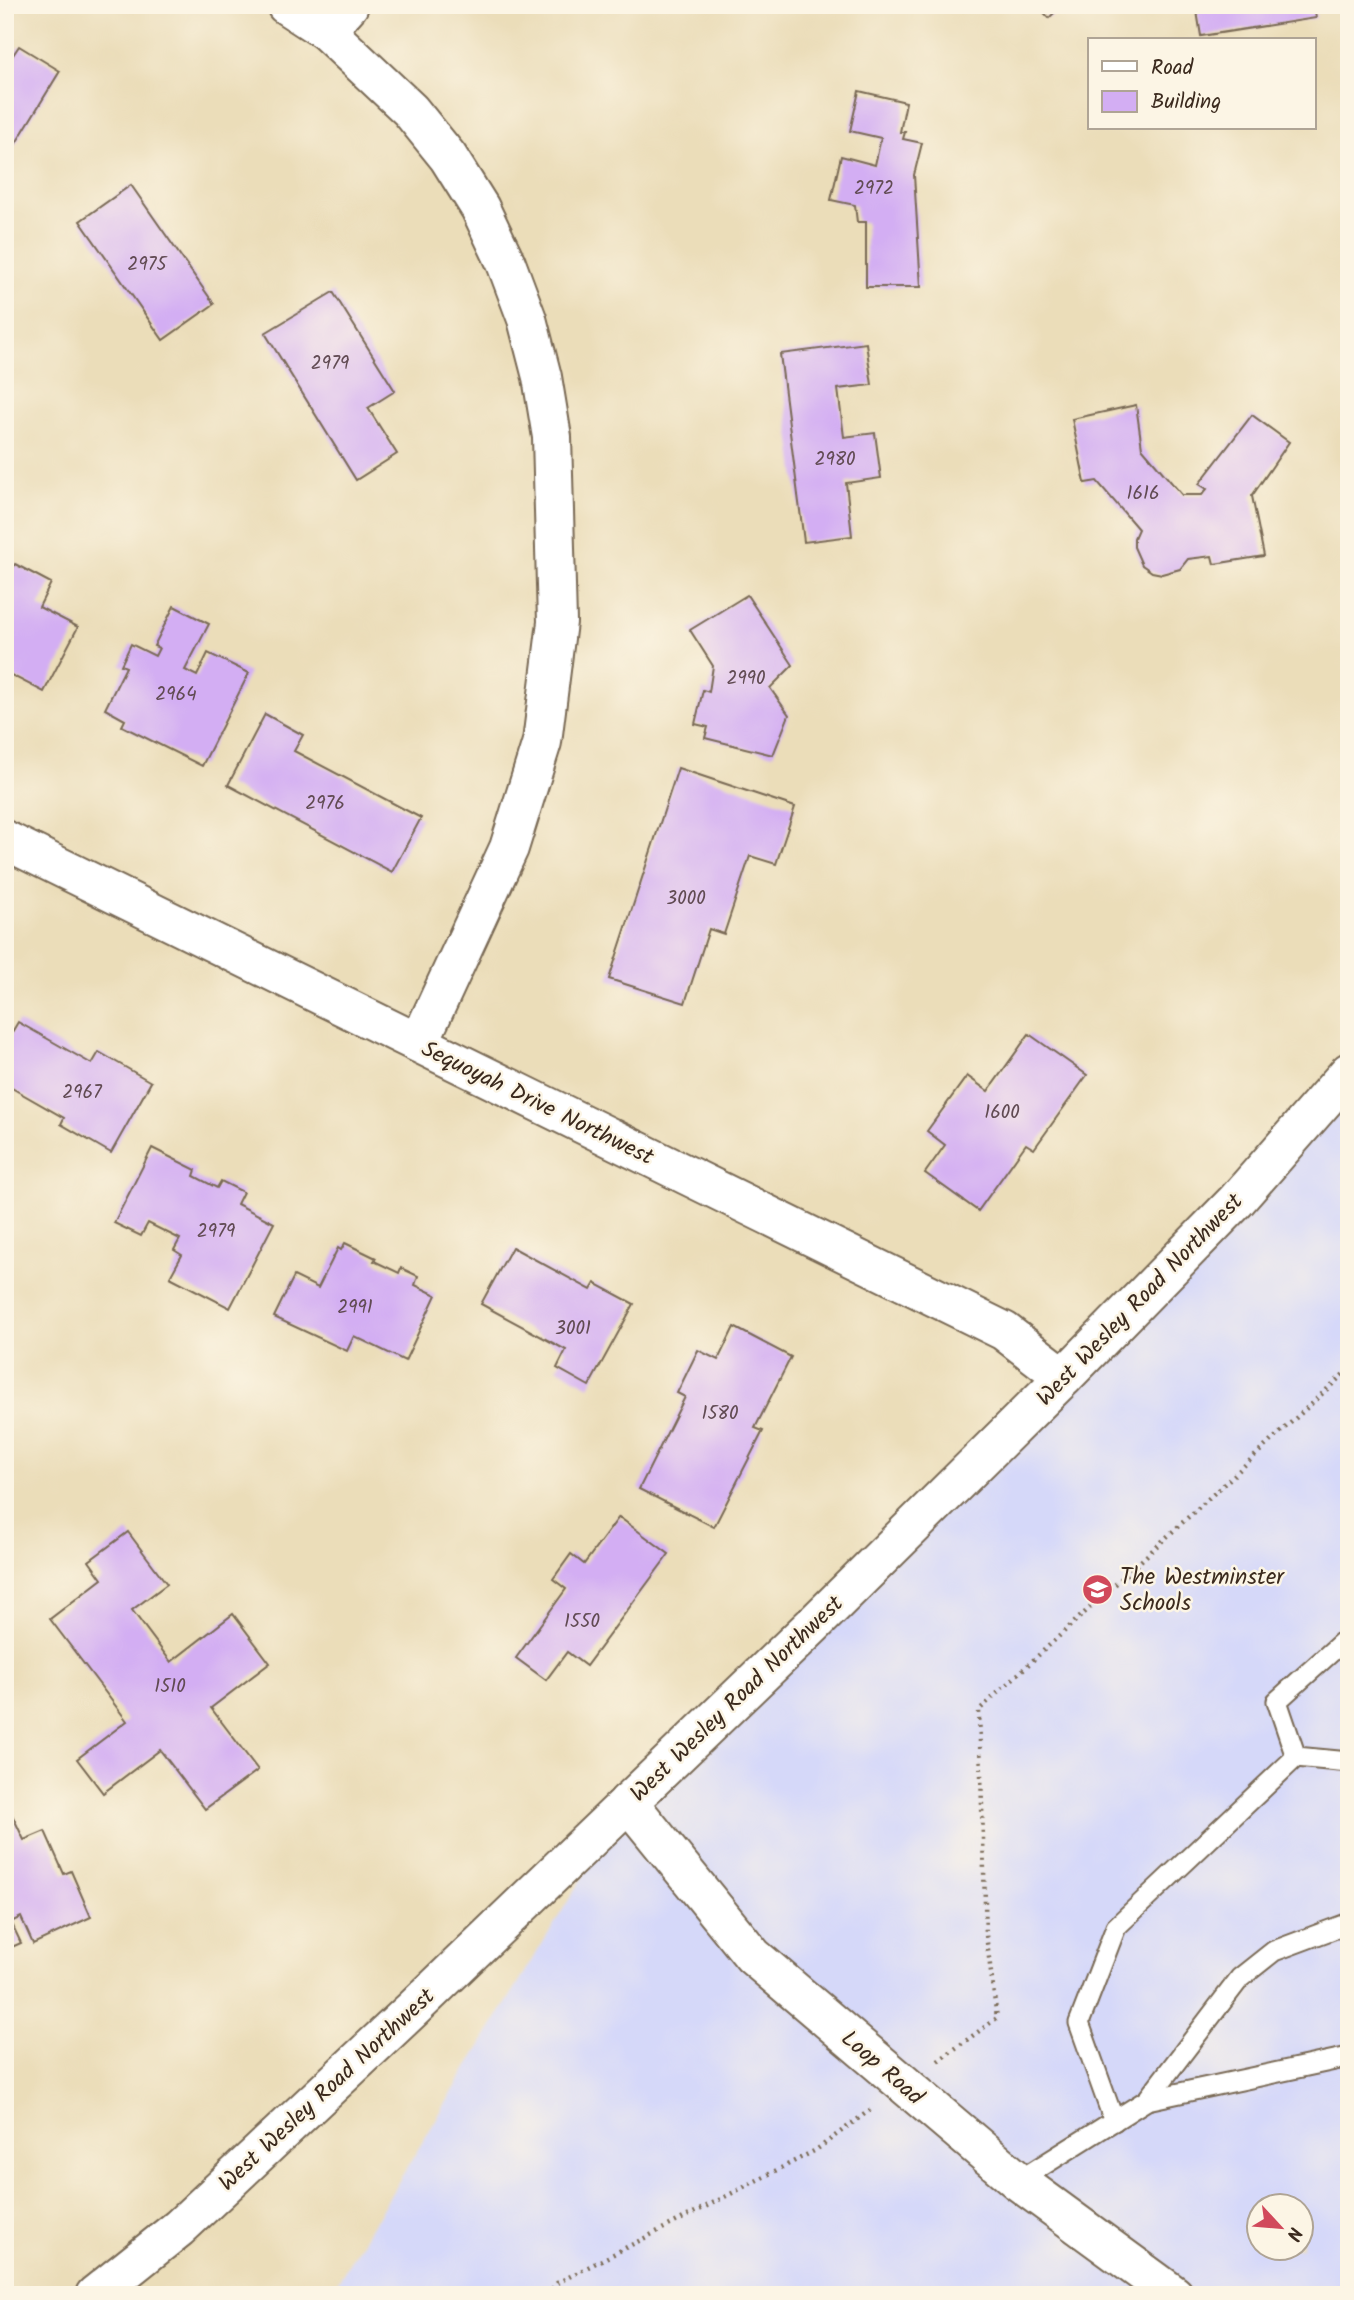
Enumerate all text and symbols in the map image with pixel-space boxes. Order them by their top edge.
legend [1088,38,1316,130]
text: Road [1151,52,1194,85]
text: Building [1151,86,1221,119]
house number: 2972 [854,174,894,204]
house number: 2975 [127,250,168,280]
house number: 2979 [311,349,349,379]
house number: 2980 [814,445,856,475]
house number: 1616 [1126,479,1160,509]
house number: 2990 [726,664,766,694]
house number: 2964 [155,680,197,710]
house number: 2976 [305,789,345,819]
house number: 3000 [666,884,706,914]
street label: Sequoyah Drive Northwest [415,1032,660,1176]
house number: 2967 [62,1078,103,1108]
house number: 1600 [984,1098,1020,1128]
street label: West Wesley Road Northwest [1028,1185,1253,1415]
house number: 2979 [197,1217,235,1247]
house number: 2991 [337,1293,373,1323]
house number: 3001 [555,1314,591,1344]
house number: 1580 [701,1399,739,1429]
place label: The Westminster Schools [1120,1560,1285,1622]
school or university icon: The Westminster Schools [1080,1572,1114,1606]
street label: West Wesley Road Northwest [622,1587,853,1811]
house number: 1550 [564,1607,600,1637]
house number: 1510 [154,1672,186,1702]
street label: West Wesley Road Northwest [211,1979,445,2201]
street label: Loop Road [832,2022,932,2115]
north arrow [1246,2192,1316,2262]
text: N [1277,2222,1310,2246]

